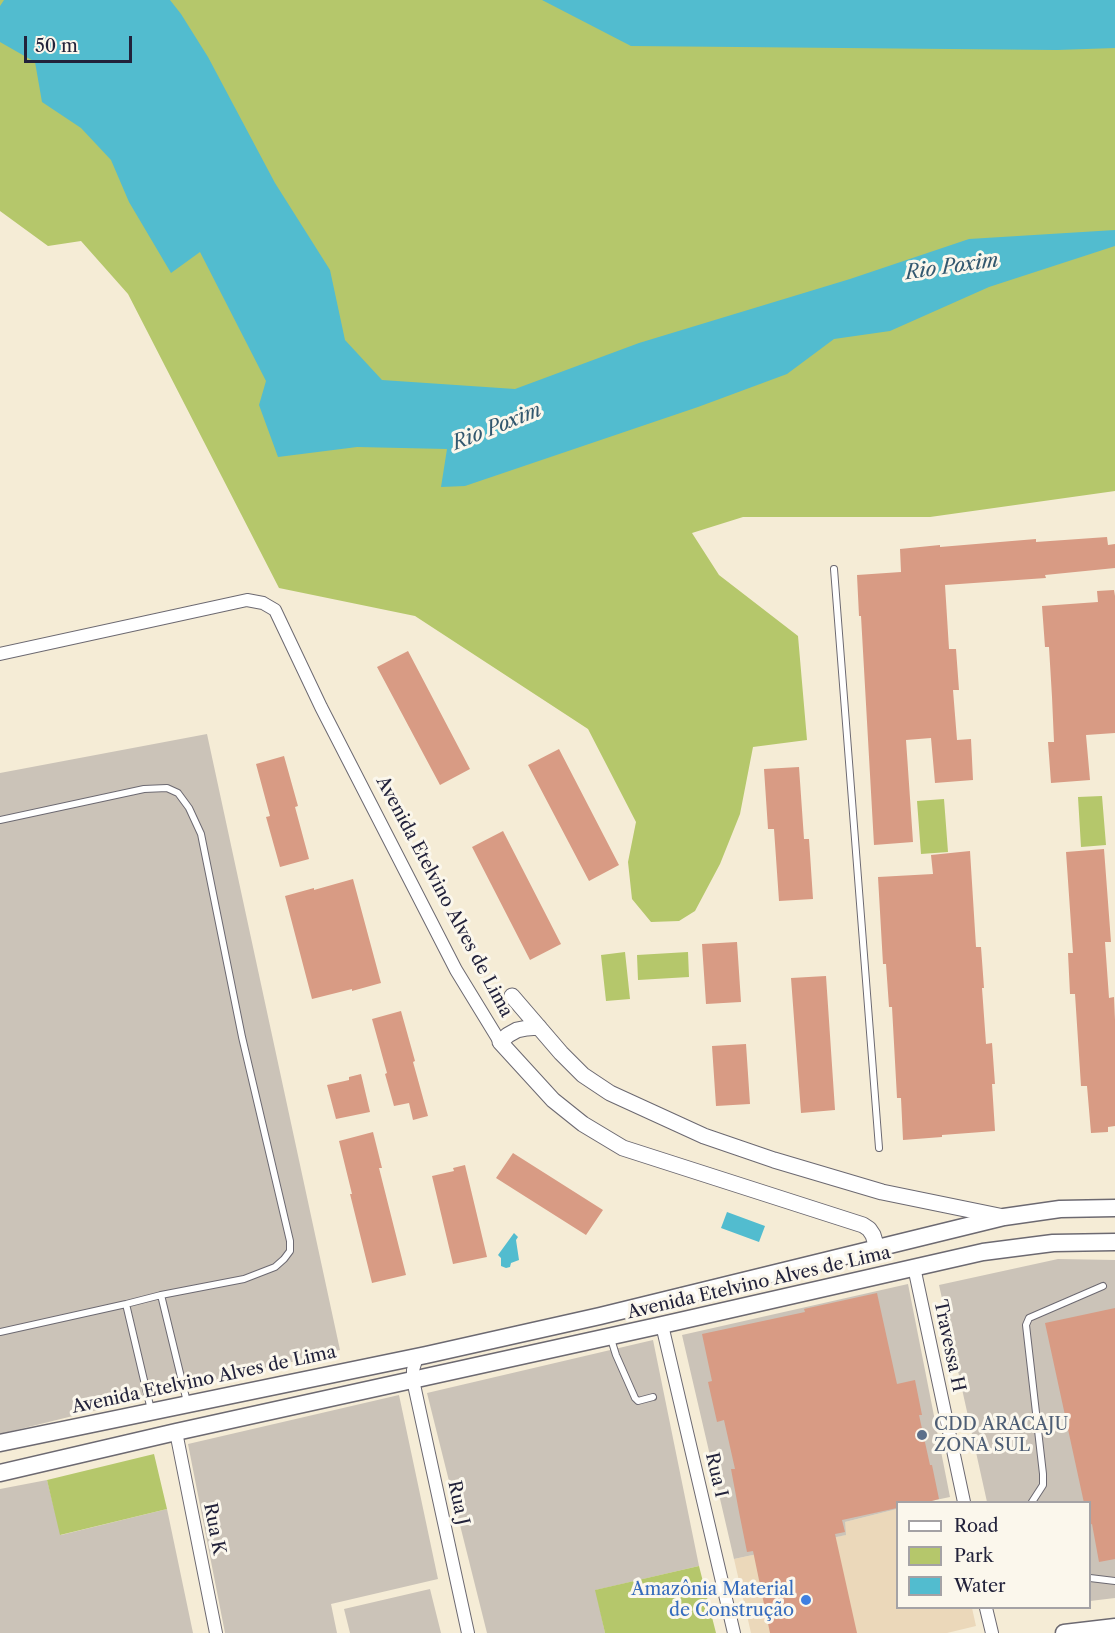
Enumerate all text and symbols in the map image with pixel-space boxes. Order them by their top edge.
scale bar [27,24,135,62]
text: 50 m [35,35,78,57]
water label: Rio Poxim [904,249,1000,285]
water label: Rio Poxim [449,398,545,456]
street label: Avenida Etelvino Alves de Lima [371,773,517,1021]
street label: Avenida Etelvino Alves de Lima [625,1242,893,1324]
street label: Travessa H [929,1298,969,1394]
street label: Avenida Etelvino Alves de Lima [70,1341,338,1419]
place label: CDD ARACAJU ZONA SUL [934,1414,1068,1456]
marker: CDD ARACAJU ZONA SUL [915,1428,929,1442]
street label: Rua I [700,1450,732,1500]
street label: Rua J [443,1479,473,1527]
street label: Rua K [198,1501,230,1557]
legend [896,1501,1091,1609]
text: Road [954,1515,999,1537]
text: Park [954,1545,993,1567]
text: Water [954,1575,1006,1597]
place label: Amazônia Material de Construção [631,1579,794,1622]
marker: Amazônia Material de Construção [799,1593,813,1607]

